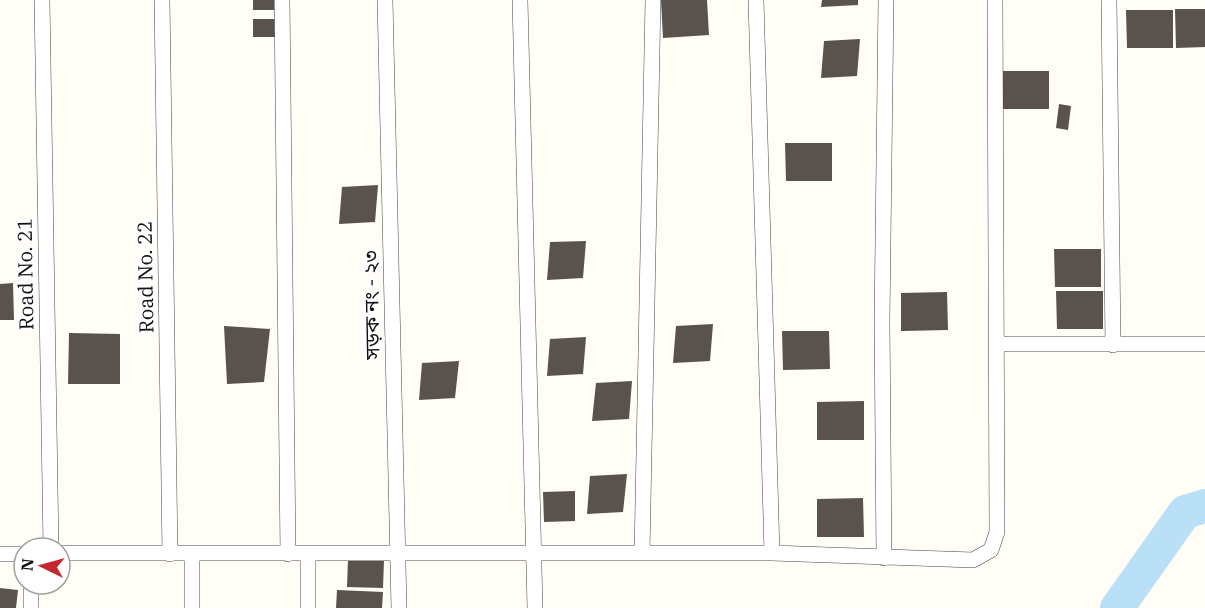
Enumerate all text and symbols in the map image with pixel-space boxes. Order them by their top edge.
street label: Road No. 21 [11,218,39,330]
street label: Road No. 22 [131,221,159,333]
street label: সড়ক নং - ২৩ [357,250,385,361]
north arrow [12,536,72,596]
text: N [17,558,38,572]

